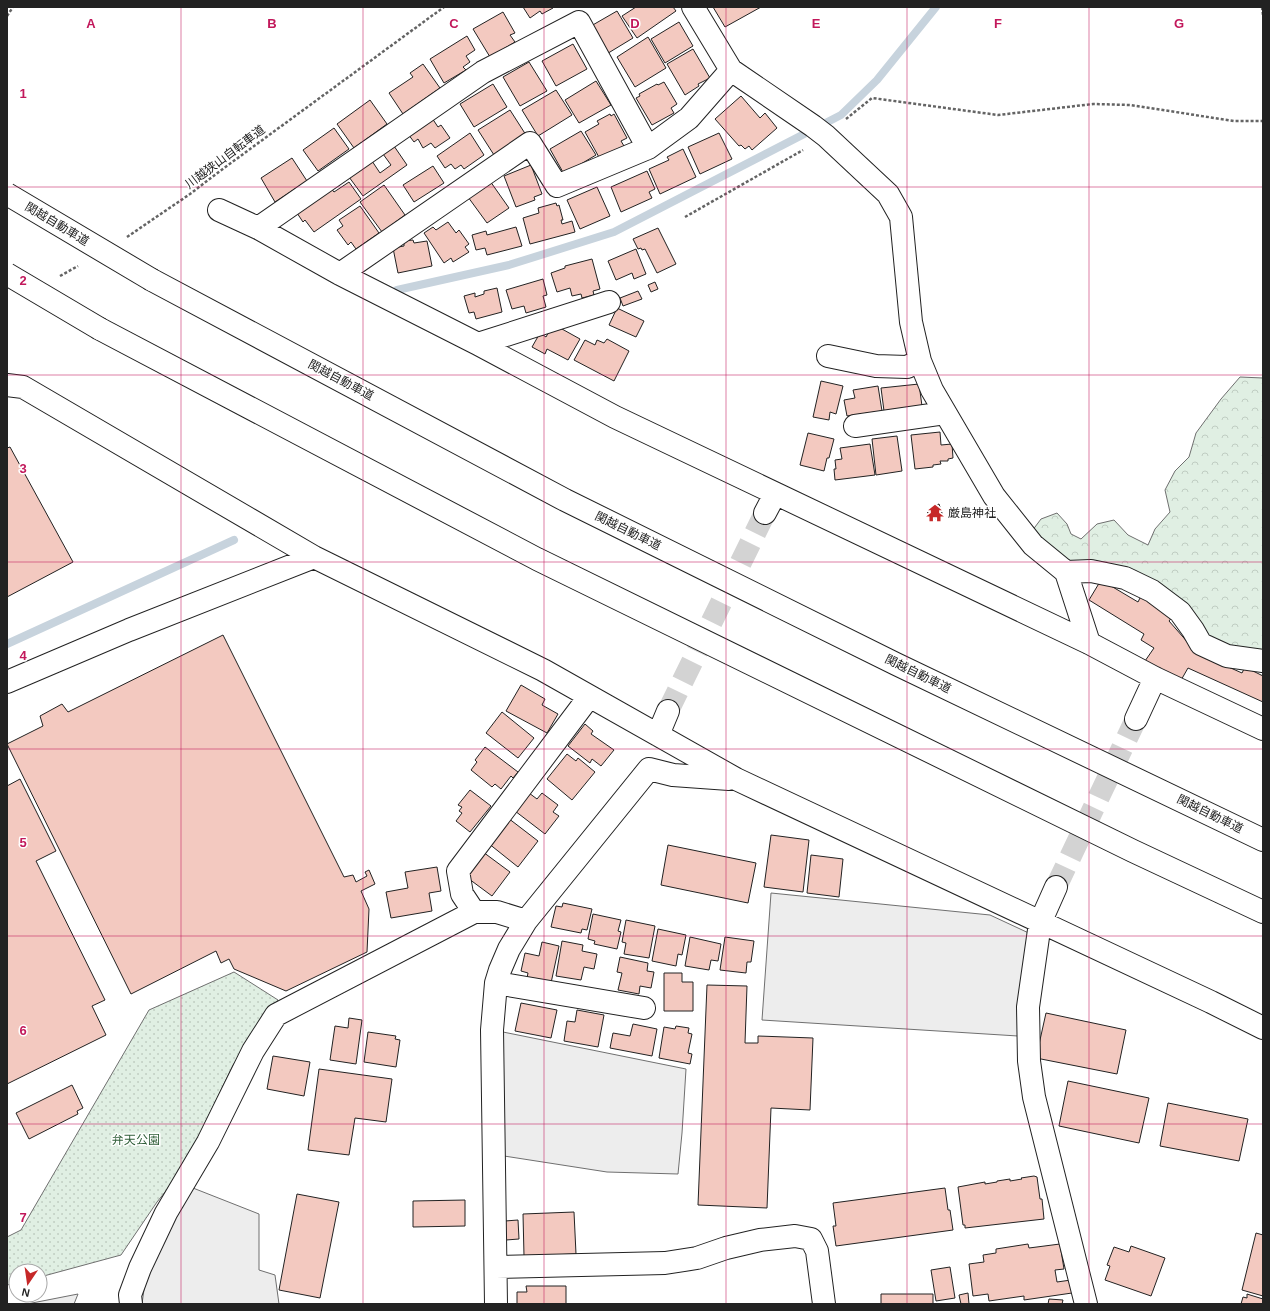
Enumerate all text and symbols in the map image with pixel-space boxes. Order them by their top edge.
text: A [86,16,96,31]
text: B [267,16,277,31]
text: C [449,16,459,31]
text: D [630,16,640,31]
text: E [812,16,821,31]
text: F [994,16,1002,31]
text: G [1174,16,1184,31]
text: 1 [19,86,27,101]
street label: 川越狭山自転車道 [182,123,268,191]
street label: 関越自動車道 [23,199,91,249]
text: 2 [19,273,27,288]
street label: 関越自動車道 [306,357,376,403]
text: 3 [19,461,27,476]
temple icon: 厳島神社 [925,503,945,523]
place label: 厳島神社 [948,506,996,520]
street label: 関越自動車道 [593,509,663,553]
text: 4 [19,648,27,663]
street label: 関越自動車道 [883,652,953,696]
street label: 関越自動車道 [1175,792,1245,836]
text: 5 [19,835,27,850]
text: 6 [19,1023,27,1038]
park label: 弁天公園 [112,1133,160,1147]
text: 7 [19,1210,27,1225]
north arrow [8,1263,48,1303]
text: N [20,1286,31,1299]

